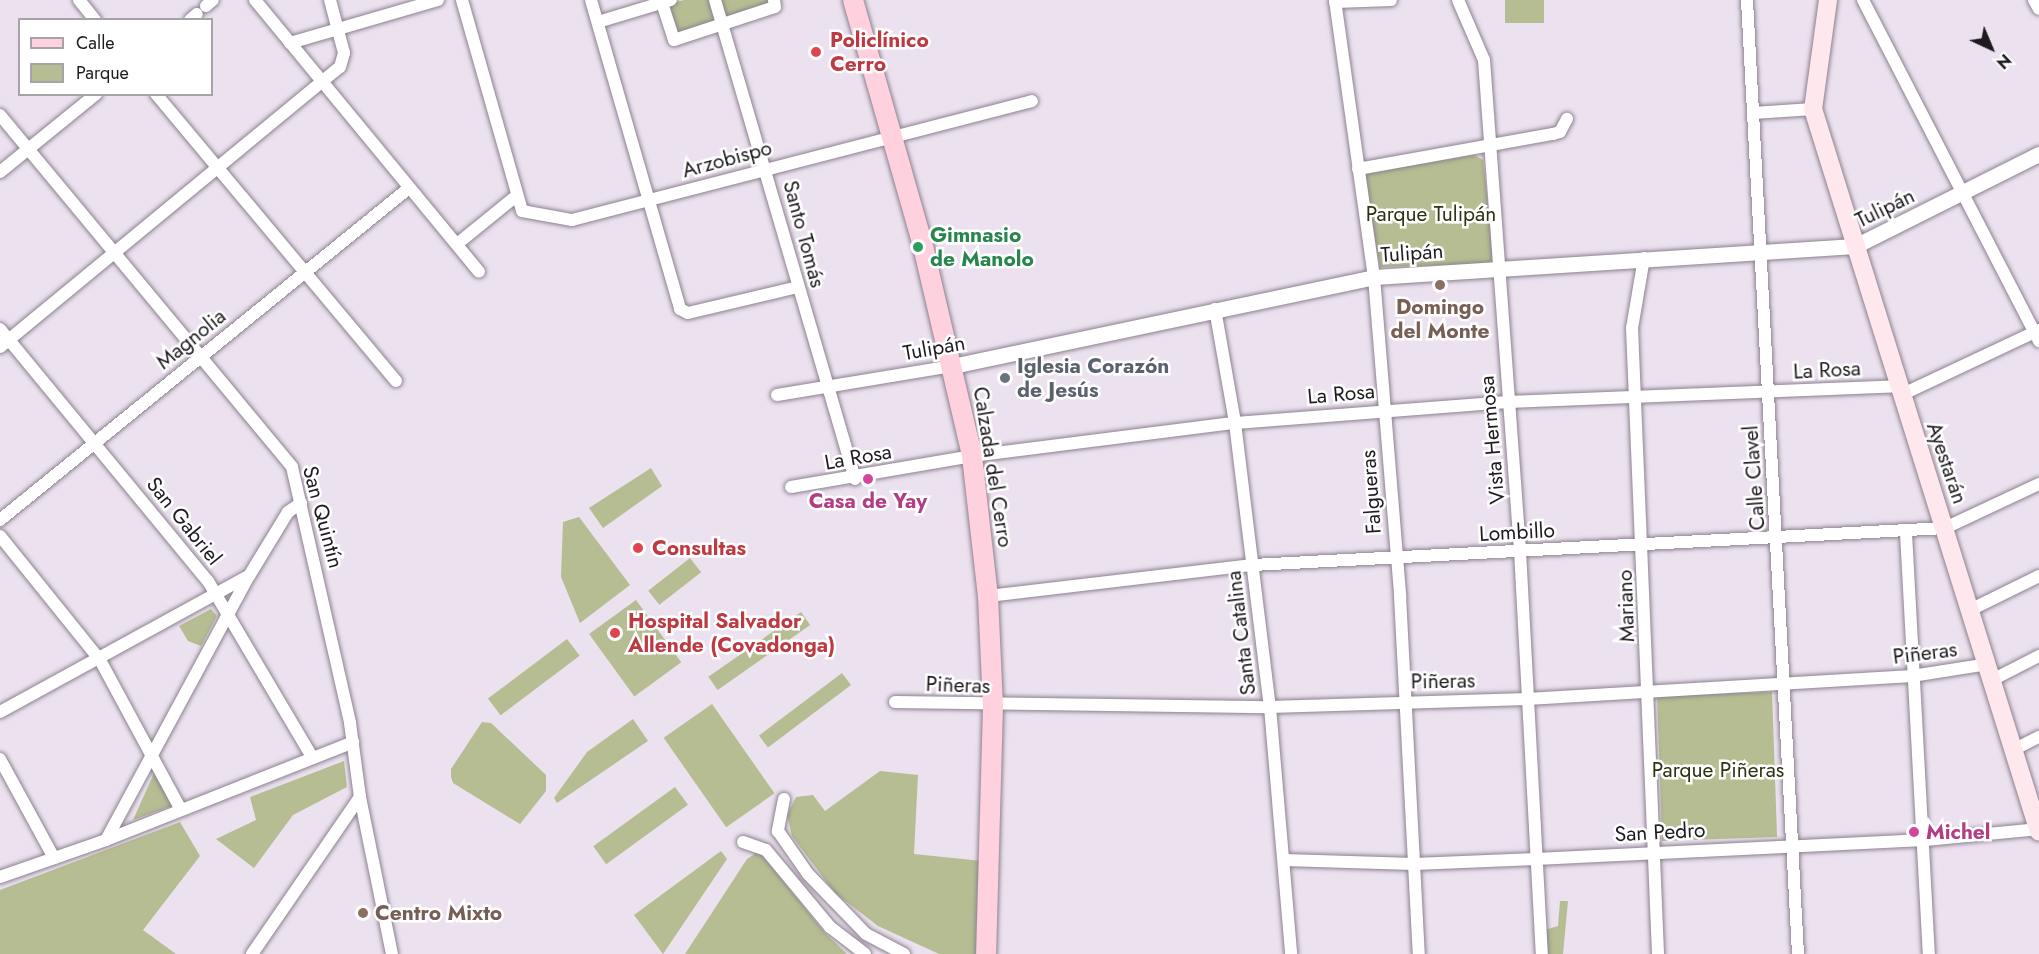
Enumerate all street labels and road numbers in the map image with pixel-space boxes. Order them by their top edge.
street label: Arzobispo [679,135,775,183]
street label: Santo Tomás [778,178,830,290]
street label: Tulipán [1851,183,1919,233]
street label: Tulipán [1380,238,1444,268]
street label: Magnolia [151,303,231,375]
street label: Tulipán [901,330,967,366]
street label: La Rosa [1793,356,1861,384]
street label: Vista Hermosa [1474,375,1510,505]
street label: La Rosa [1306,379,1376,409]
street label: Calzada del Cerro [968,385,1018,549]
street label: Ayestarán [1921,419,1973,507]
street label: Calle Clavel [1738,425,1770,531]
street label: La Rosa [823,439,893,475]
street label: Falgueras [1355,449,1387,535]
street label: San Quintín [297,463,349,571]
street label: San Gabriel [141,472,227,570]
street label: Lombillo [1478,517,1556,547]
street label: Santa Catalina [1221,569,1261,697]
street label: Mariano [1612,569,1640,643]
street label: Piñeras [1891,637,1959,669]
street label: Piñeras [1410,668,1476,694]
street label: Piñeras [925,671,991,699]
street label: San Pedro [1614,817,1706,847]

